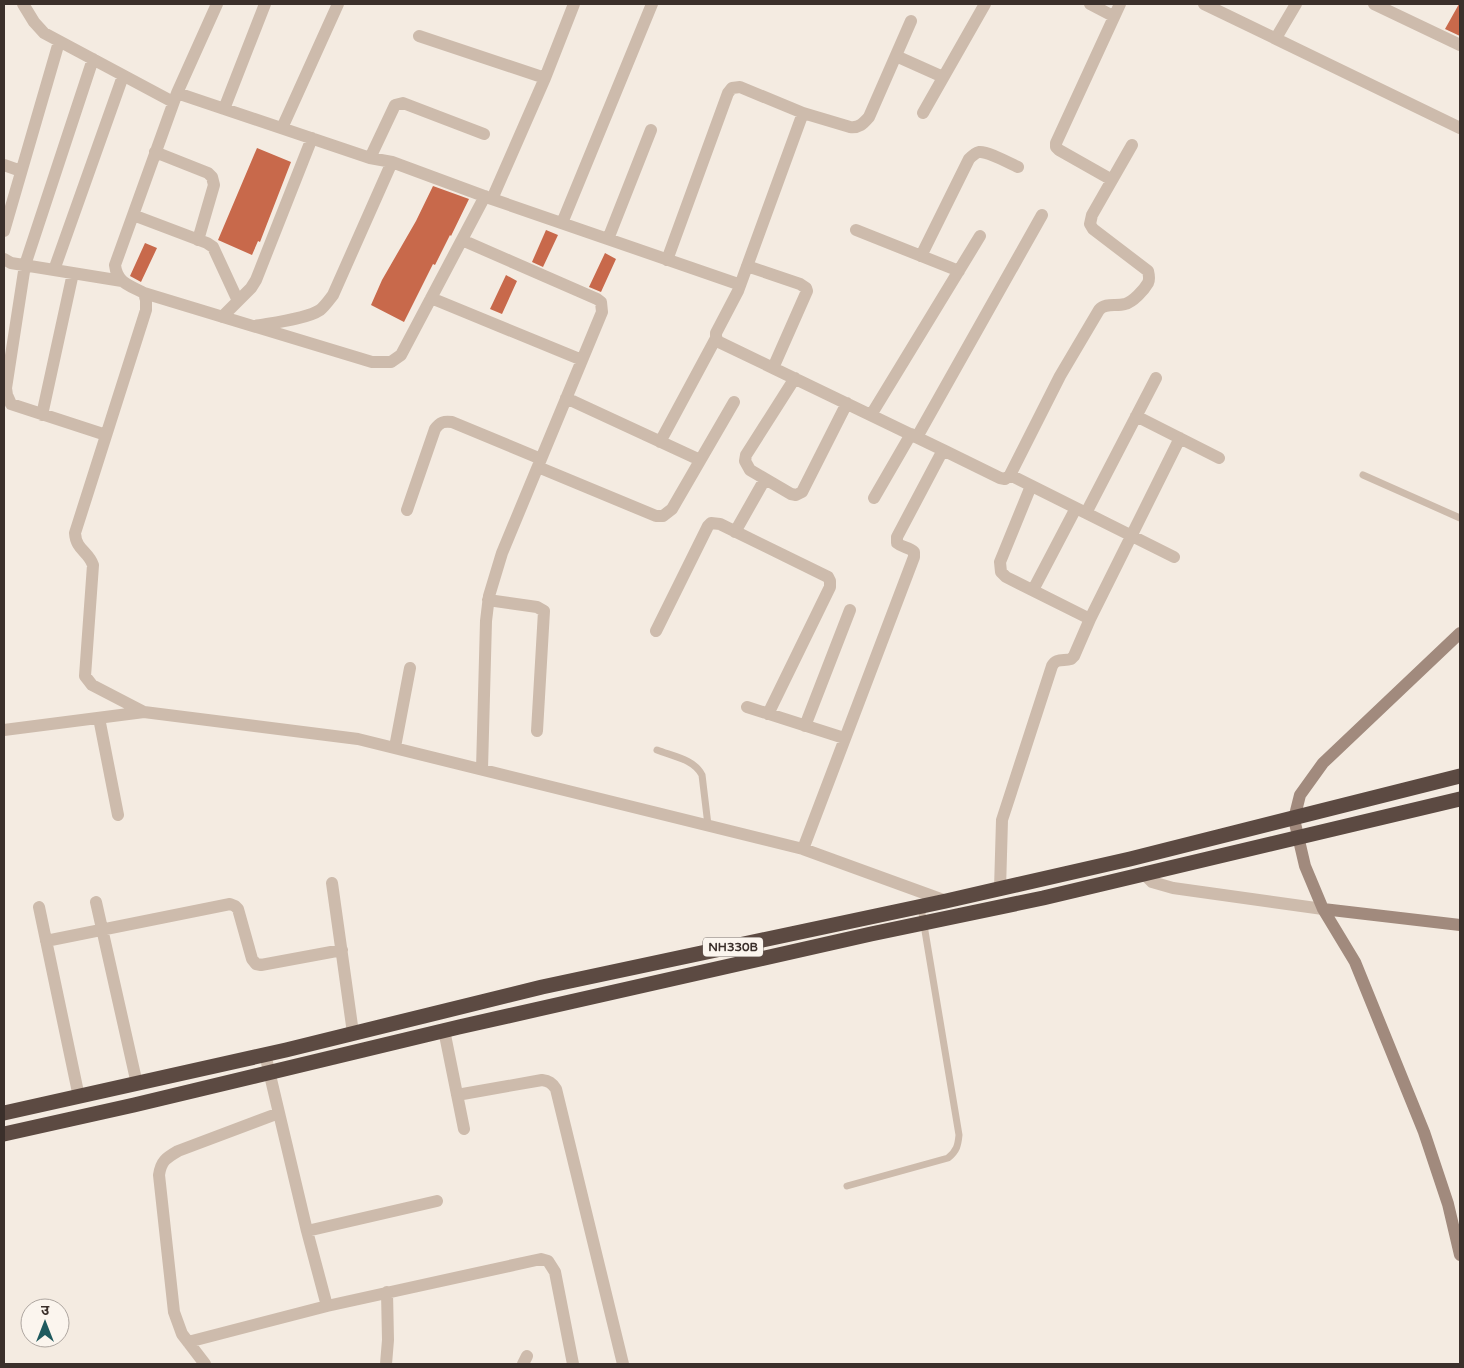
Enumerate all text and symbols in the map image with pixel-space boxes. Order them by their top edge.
road number: NH330B [703,938,763,956]
north arrow [20,1298,70,1348]
text: उ [41,1302,50,1319]

